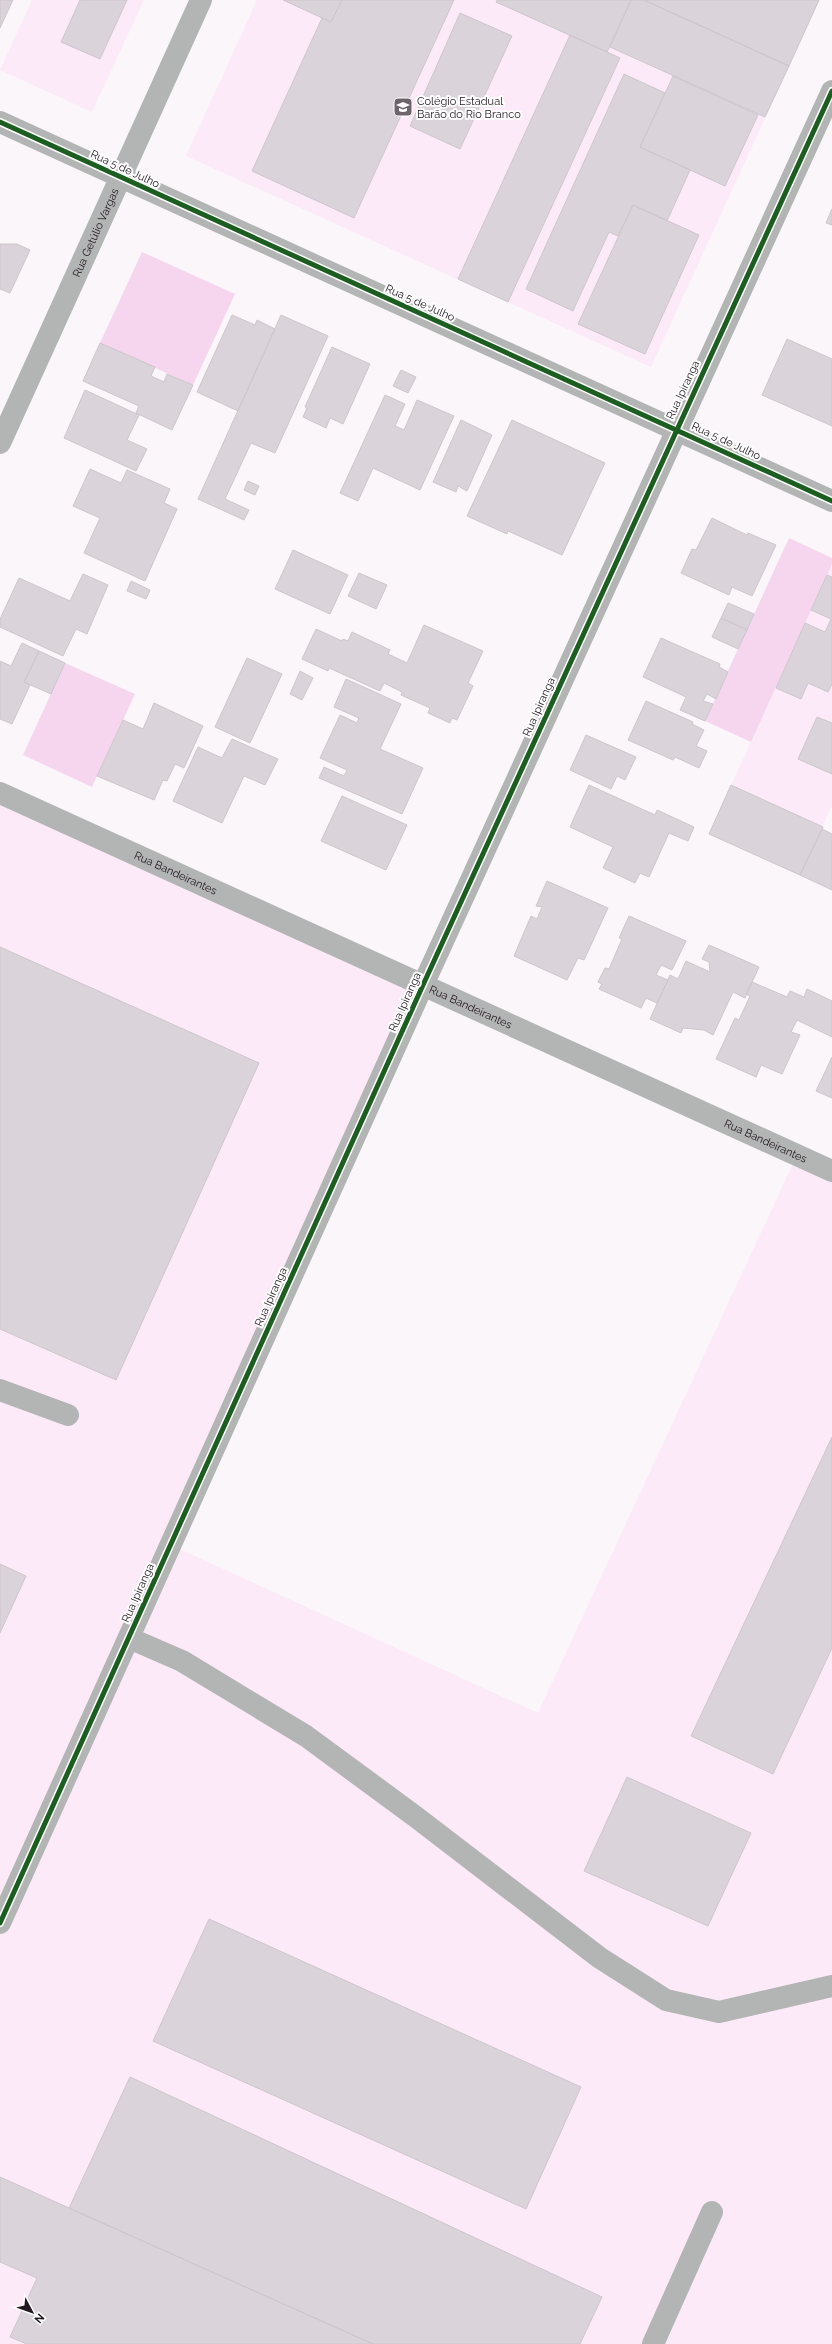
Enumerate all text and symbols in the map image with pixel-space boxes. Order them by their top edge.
place label: Colégio Estadual Barão do Rio Branco [417,95,521,121]
school or university icon: Colégio Estadual Barão do Rio Branco [392,96,414,118]
street label: Rua 5 de Julho [88,147,162,191]
street label: Rua Getúlio Vargas [70,186,121,279]
street label: Rua 5 de Julho [383,282,457,324]
street label: Rua Ipiranga [664,359,702,421]
street label: Rua 5 de Julho [689,419,763,463]
street label: Rua Ipiranga [520,675,558,739]
street label: Rua Bandeirantes [132,848,219,897]
street label: Rua Ipiranga [386,970,424,1034]
street label: Rua Bandeirantes [427,982,514,1031]
street label: Rua Bandeirantes [722,1116,809,1165]
street label: Rua Ipiranga [252,1265,290,1329]
street label: Rua Ipiranga [119,1561,157,1625]
north arrow [12,2292,52,2332]
text: N [32,2311,47,2326]

